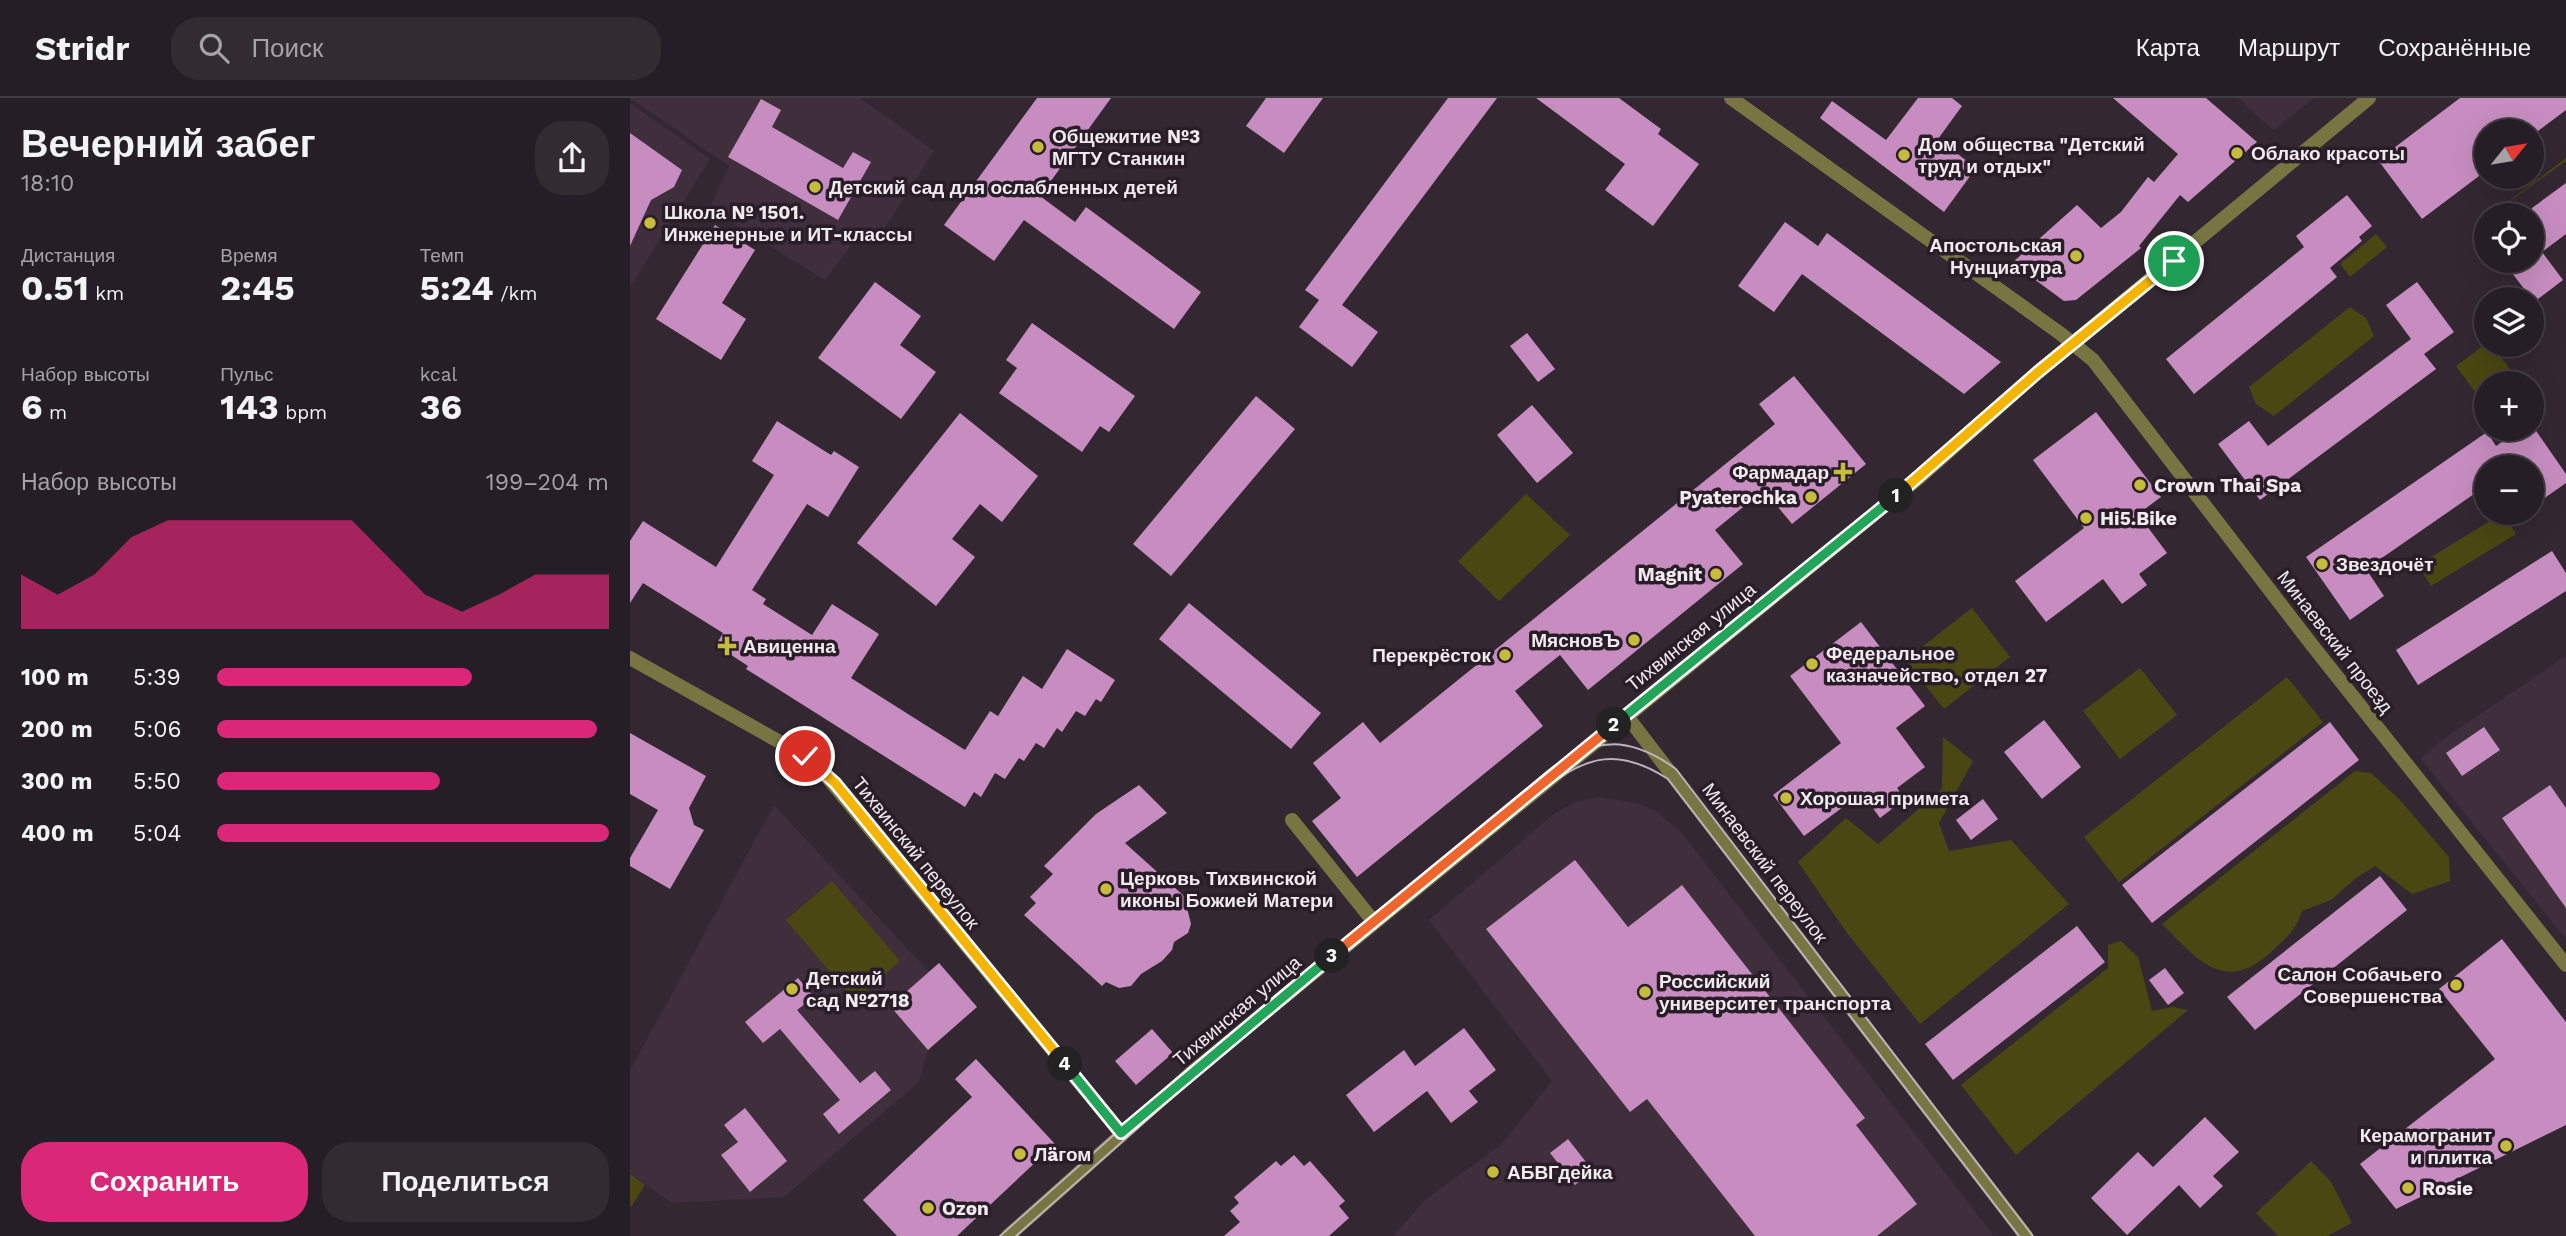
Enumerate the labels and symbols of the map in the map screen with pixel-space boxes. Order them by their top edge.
north arrow [2474,119,2544,189]
place label: Общежитие №3 МГТУ Станкин [1052,125,1200,170]
place label: Дом общества "Детский труд и отдых" [1918,133,2145,178]
marker: Общежитие №3 МГТУ Станкин [1030,139,1046,155]
place label: Облако красоты [2251,142,2405,165]
marker: Облако красоты [2229,145,2245,161]
marker: Дом общества "Детский труд и отдых" [1896,147,1912,163]
place label: Детский сад для ослабленных детей [829,176,1178,199]
marker: Детский сад для ослабленных детей [807,179,823,195]
place label: Школа № 1501. Инженерные и ИТ-классы [664,201,912,246]
marker: Школа № 1501. Инженерные и ИТ-классы [642,215,658,231]
pin [2144,231,2204,291]
place label: Апостольская Нунциатура [1929,234,2062,279]
marker: Апостольская Нунциатура [2068,248,2084,264]
place label: Фармадар [1732,461,1829,484]
marker: Фармадар [1835,464,1851,480]
place label: Crown Thai Spa [2154,474,2301,497]
marker: Crown Thai Spa [2132,477,2148,493]
pin: 1 [1878,478,1914,514]
place label: Pyaterochka [1679,486,1797,509]
marker: Pyaterochka [1803,489,1819,505]
place label: Hi5.Bike [2100,507,2177,530]
marker: Hi5.Bike [2078,510,2094,526]
place label: Звездочёт [2336,553,2433,576]
marker: Звездочёт [2314,556,2330,572]
place label: Magnit [1637,563,1703,586]
marker: Magnit [1708,566,1724,582]
street label: Минаевский проезд [2272,566,2398,718]
street label: Тихвинская улица [1622,577,1761,696]
place label: МясновЪ [1531,629,1620,652]
marker: МясновЪ [1626,632,1642,648]
place label: Авиценна [743,635,836,658]
marker: Авиценна [717,636,737,656]
place label: Федеральное казначейство, отдел 27 [1826,642,2047,687]
place label: Перекрёсток [1372,644,1491,667]
marker: Перекрёсток [1497,647,1513,663]
marker: Федеральное казначейство, отдел 27 [1804,656,1820,672]
pin: 2 [1597,708,1632,742]
pin [775,726,835,786]
street label: Тихвинский переулок [848,772,985,934]
street label: Минаевский переулок [1697,778,1833,948]
place label: Хорошая примета [1800,787,1970,810]
marker: Хорошая примета [1778,790,1794,806]
place label: Церковь Тихвинской иконы Божией Матери [1120,867,1333,912]
marker: Церковь Тихвинской иконы Божией Матери [1098,881,1114,897]
pin: 3 [1314,938,1350,974]
street label: Тихвинская улица [1168,951,1306,1071]
place label: Салон Собачьего Совершенства [2277,963,2442,1008]
place label: Детский сад №2718 [806,967,910,1012]
place label: Российский университет транспорта [1659,970,1891,1015]
marker: Салон Собачьего Совершенства [2448,977,2464,993]
marker: Детский сад №2718 [784,981,800,997]
marker: Российский университет транспорта [1637,984,1653,1000]
pin: 4 [1048,1046,1082,1082]
place label: Керамогранит и плитка [2360,1124,2492,1169]
marker: Керамогранит и плитка [2498,1138,2514,1154]
place label: Лäгом [1034,1143,1091,1166]
marker: Лäгом [1012,1146,1028,1162]
place label: АБВГдейка [1507,1161,1613,1184]
marker: АБВГдейка [1485,1164,1501,1180]
place label: Rosie [2422,1177,2473,1200]
marker: Rosie [2400,1180,2416,1196]
place label: Ozon [942,1197,989,1220]
marker: Ozon [920,1200,936,1216]

